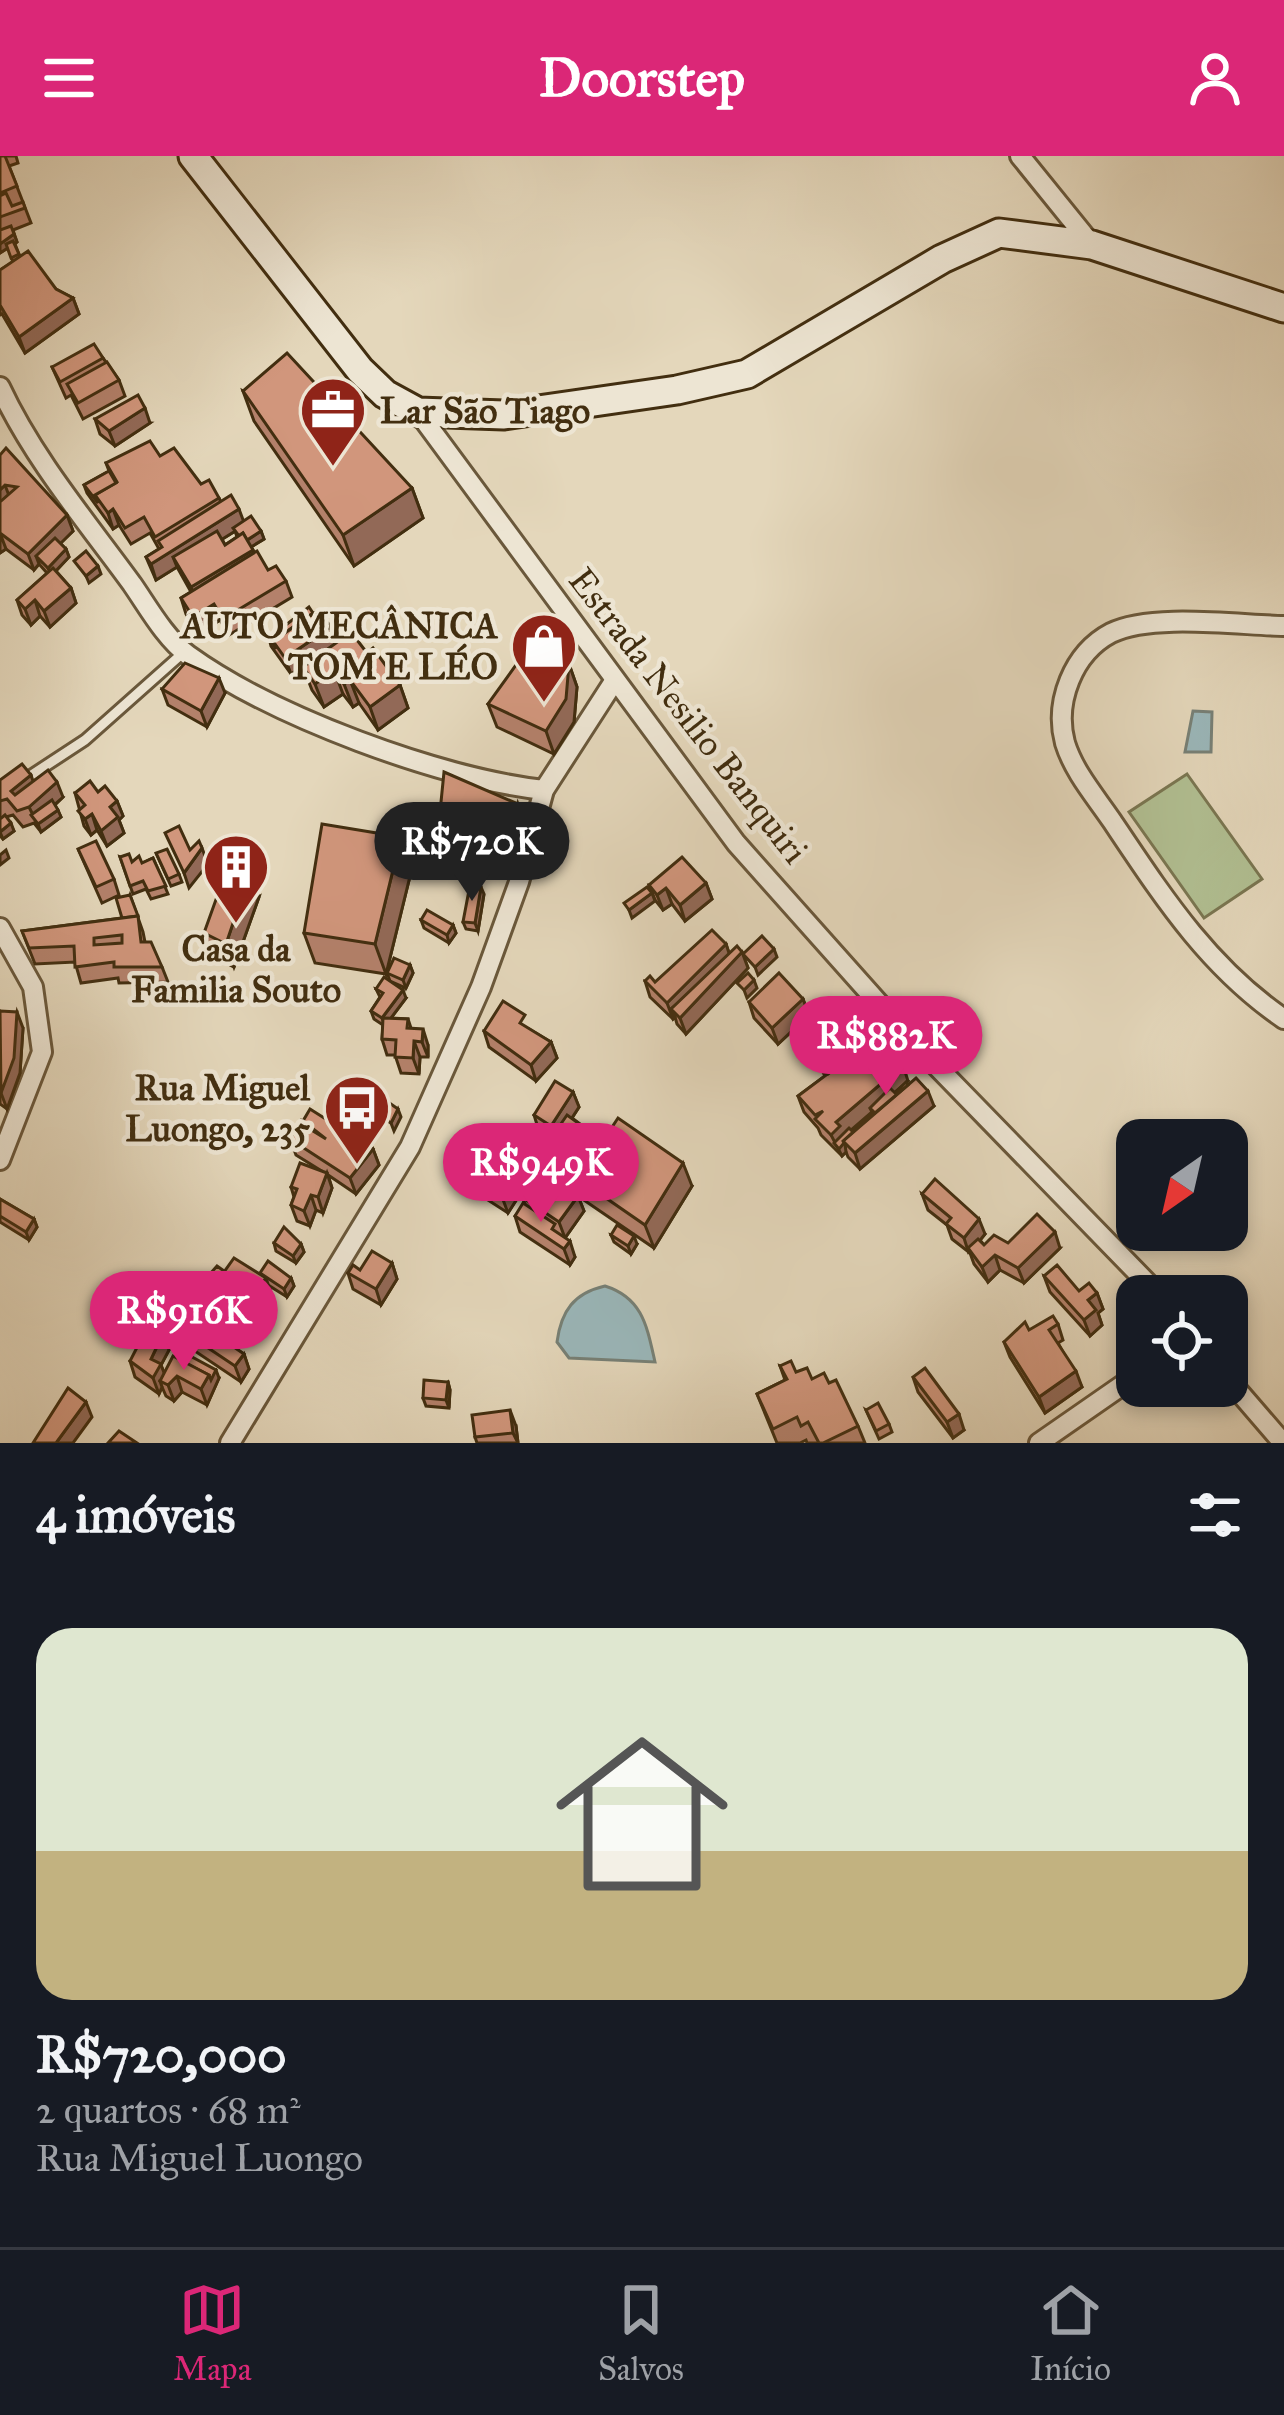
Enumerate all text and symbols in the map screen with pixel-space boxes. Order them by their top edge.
icon: menu [36,45,102,111]
text: Doorstep [539,45,745,111]
icon: person [1182,45,1248,111]
office icon: Lar São Tiago [298,375,368,469]
place label: Lar São Tiago [380,389,590,433]
street label: Estrada Nesilio Banquiri [559,559,817,872]
place label: AUTO MECÂNICA TOM E LÉO [179,604,499,689]
shop icon: AUTO MECÂNICA TOM E LÉO [509,611,579,705]
pin: R$720K [374,802,570,904]
text: R$720K [401,817,543,865]
building icon: Casa da Familia Souto [201,832,271,926]
place label: Casa da Familia Souto [131,927,341,1012]
pin: R$882K [788,996,984,1098]
text: R$882K [816,1011,956,1059]
place label: Rua Miguel Luongo, 235 [125,1066,311,1151]
bus stop icon: Rua Miguel Luongo, 235 [322,1073,392,1167]
north arrow [1116,1119,1248,1251]
map controls [1116,1119,1248,1407]
pin: R$949K [443,1123,639,1225]
text: R$949K [470,1138,612,1186]
pin: R$916K [86,1271,282,1373]
button: locate [1116,1275,1248,1407]
text: R$916K [117,1286,251,1334]
icon: filters [1182,1482,1248,1548]
text: 4 imóveis [36,1484,235,1546]
icon: home [534,1706,750,1922]
text: R$720,000 [36,2024,287,2086]
text: 2 quartos · 68 m² [36,2086,301,2134]
text: Rua Miguel Luongo [36,2134,363,2182]
tab: Mapa [173,2277,252,2389]
tab: Salvos [598,2277,684,2389]
tab: Início [1030,2277,1111,2389]

